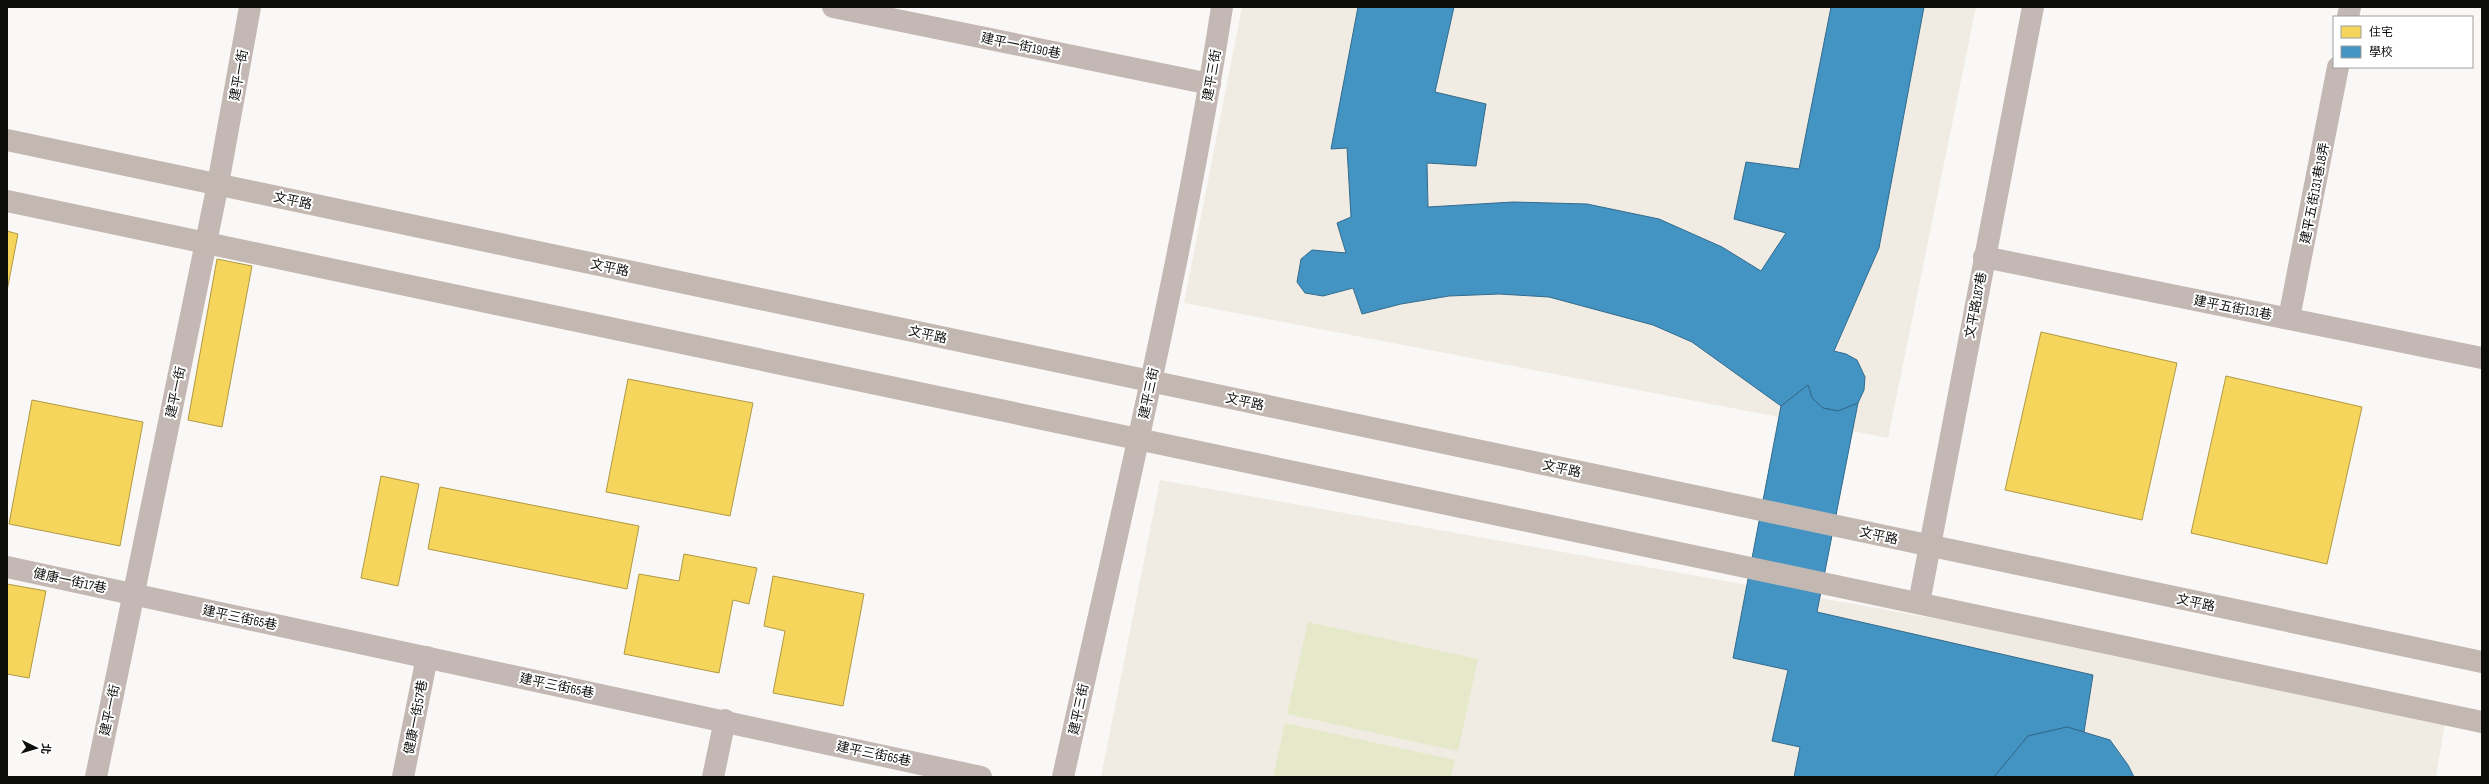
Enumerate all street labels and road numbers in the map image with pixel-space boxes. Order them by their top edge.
street label: 建平一街190巷 [979,30,1062,62]
street label: 建平一街 [227,48,251,102]
street label: 建平三街 [1200,48,1224,102]
street label: 建平五街131巷18弄 [2297,141,2333,245]
street label: 文平路 [272,189,314,213]
street label: 文平路 [589,256,631,280]
street label: 文平路187巷 [1962,271,1990,340]
street label: 建平五街131巷 [2192,293,2273,323]
street label: 文平路 [907,323,949,347]
street label: 建平一街 [163,365,189,419]
street label: 建平三街 [1136,366,1162,420]
street label: 文平路 [1224,390,1266,414]
street label: 文平路 [1541,457,1583,481]
street label: 文平路 [1858,524,1900,548]
street label: 健康一街17巷 [32,565,108,597]
street label: 文平路 [2175,591,2217,615]
street label: 建平三街65巷 [201,602,279,634]
street label: 建平三街65巷 [518,670,596,702]
street label: 健康一街57巷 [401,679,431,756]
street label: 建平三街 [1066,682,1092,736]
street label: 建平一街 [97,683,123,737]
street label: 建平三街65巷 [835,738,913,770]

